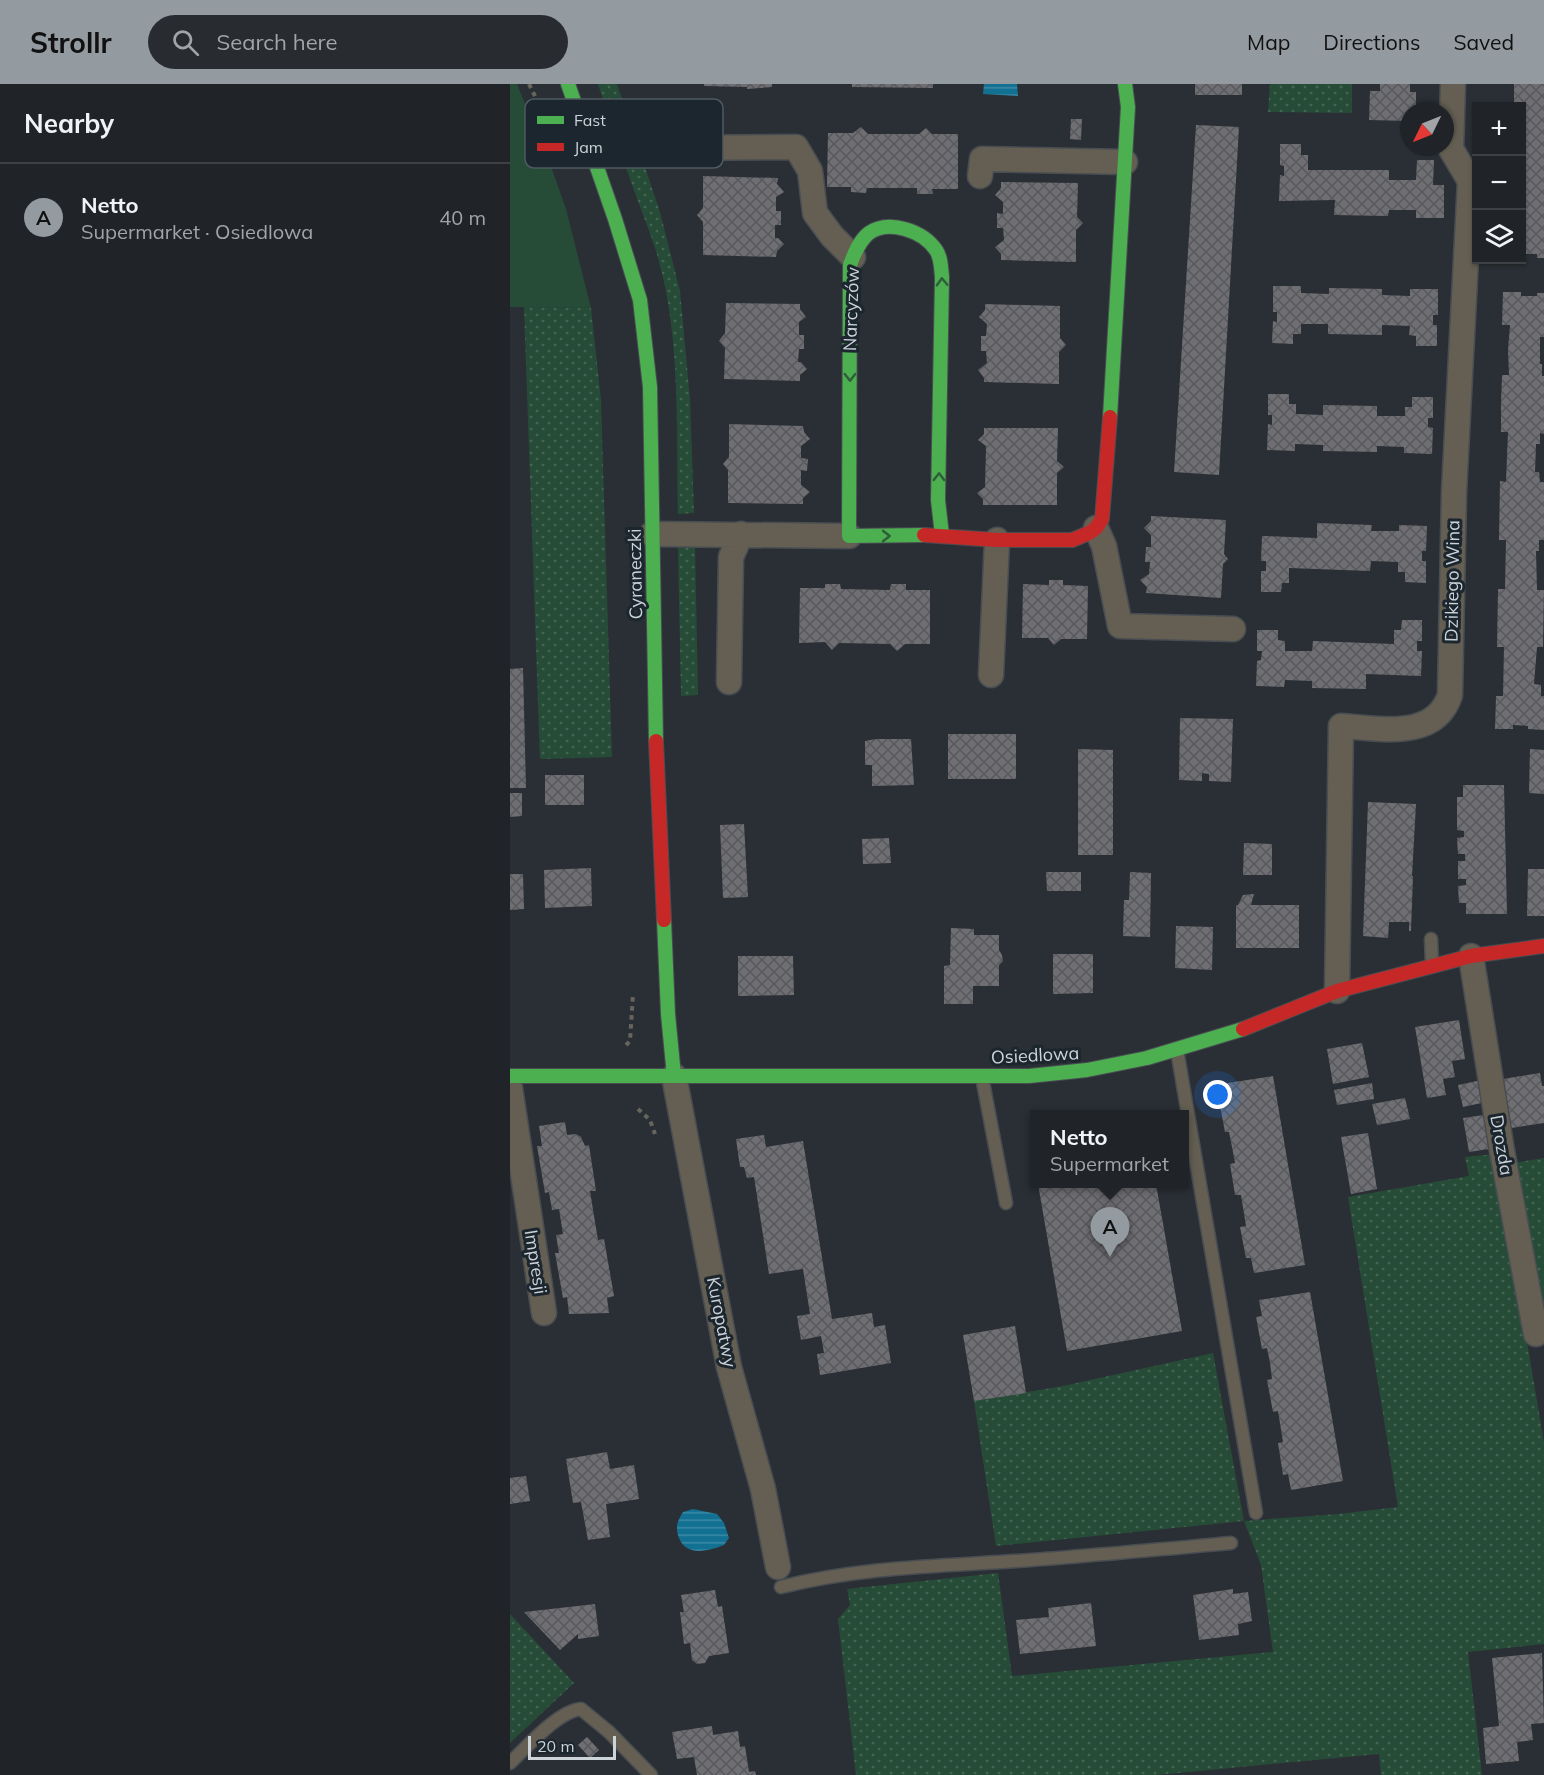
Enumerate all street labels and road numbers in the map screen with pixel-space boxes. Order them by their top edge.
street label: Narcyzów [838,266,864,351]
street label: Dzikiego Wina [1439,520,1465,642]
street label: Cyraneczki [623,528,647,620]
street label: Osiedlowa [990,1041,1080,1069]
street label: Drozda [1485,1113,1519,1177]
street label: Impresji [520,1228,552,1296]
street label: Kuropatwy [702,1275,742,1370]

